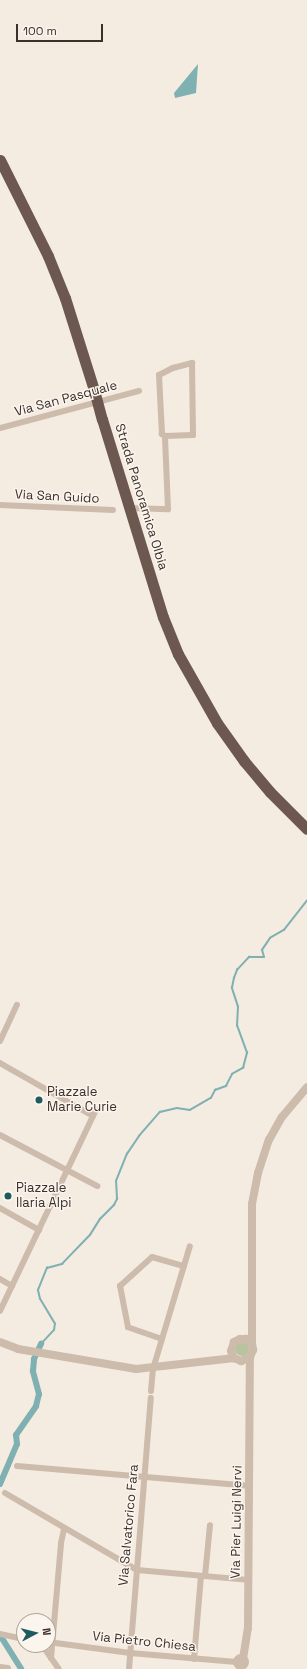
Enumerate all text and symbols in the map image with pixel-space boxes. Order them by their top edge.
scale bar [18,16,105,42]
text: 100 m [23,23,57,39]
street label: Via San Pasquale [13,378,119,420]
street label: Strada Panoramica Olbia [111,422,171,572]
street label: Via San Guido [14,487,100,507]
place label: Piazzale Marie Curie [47,1085,117,1116]
marker: Piazzale Marie Curie [34,1095,44,1105]
place label: Piazzale Ilaria Alpi [16,1181,72,1212]
marker: Piazzale Ilaria Alpi [3,1191,13,1201]
street label: Via Salvatorico Fara [116,1463,142,1587]
street label: Via Pier Luigi Nervi [228,1465,246,1579]
north arrow [16,1613,56,1653]
text: N [40,1627,54,1636]
street label: Via Pietro Chiesa [91,1629,197,1655]

